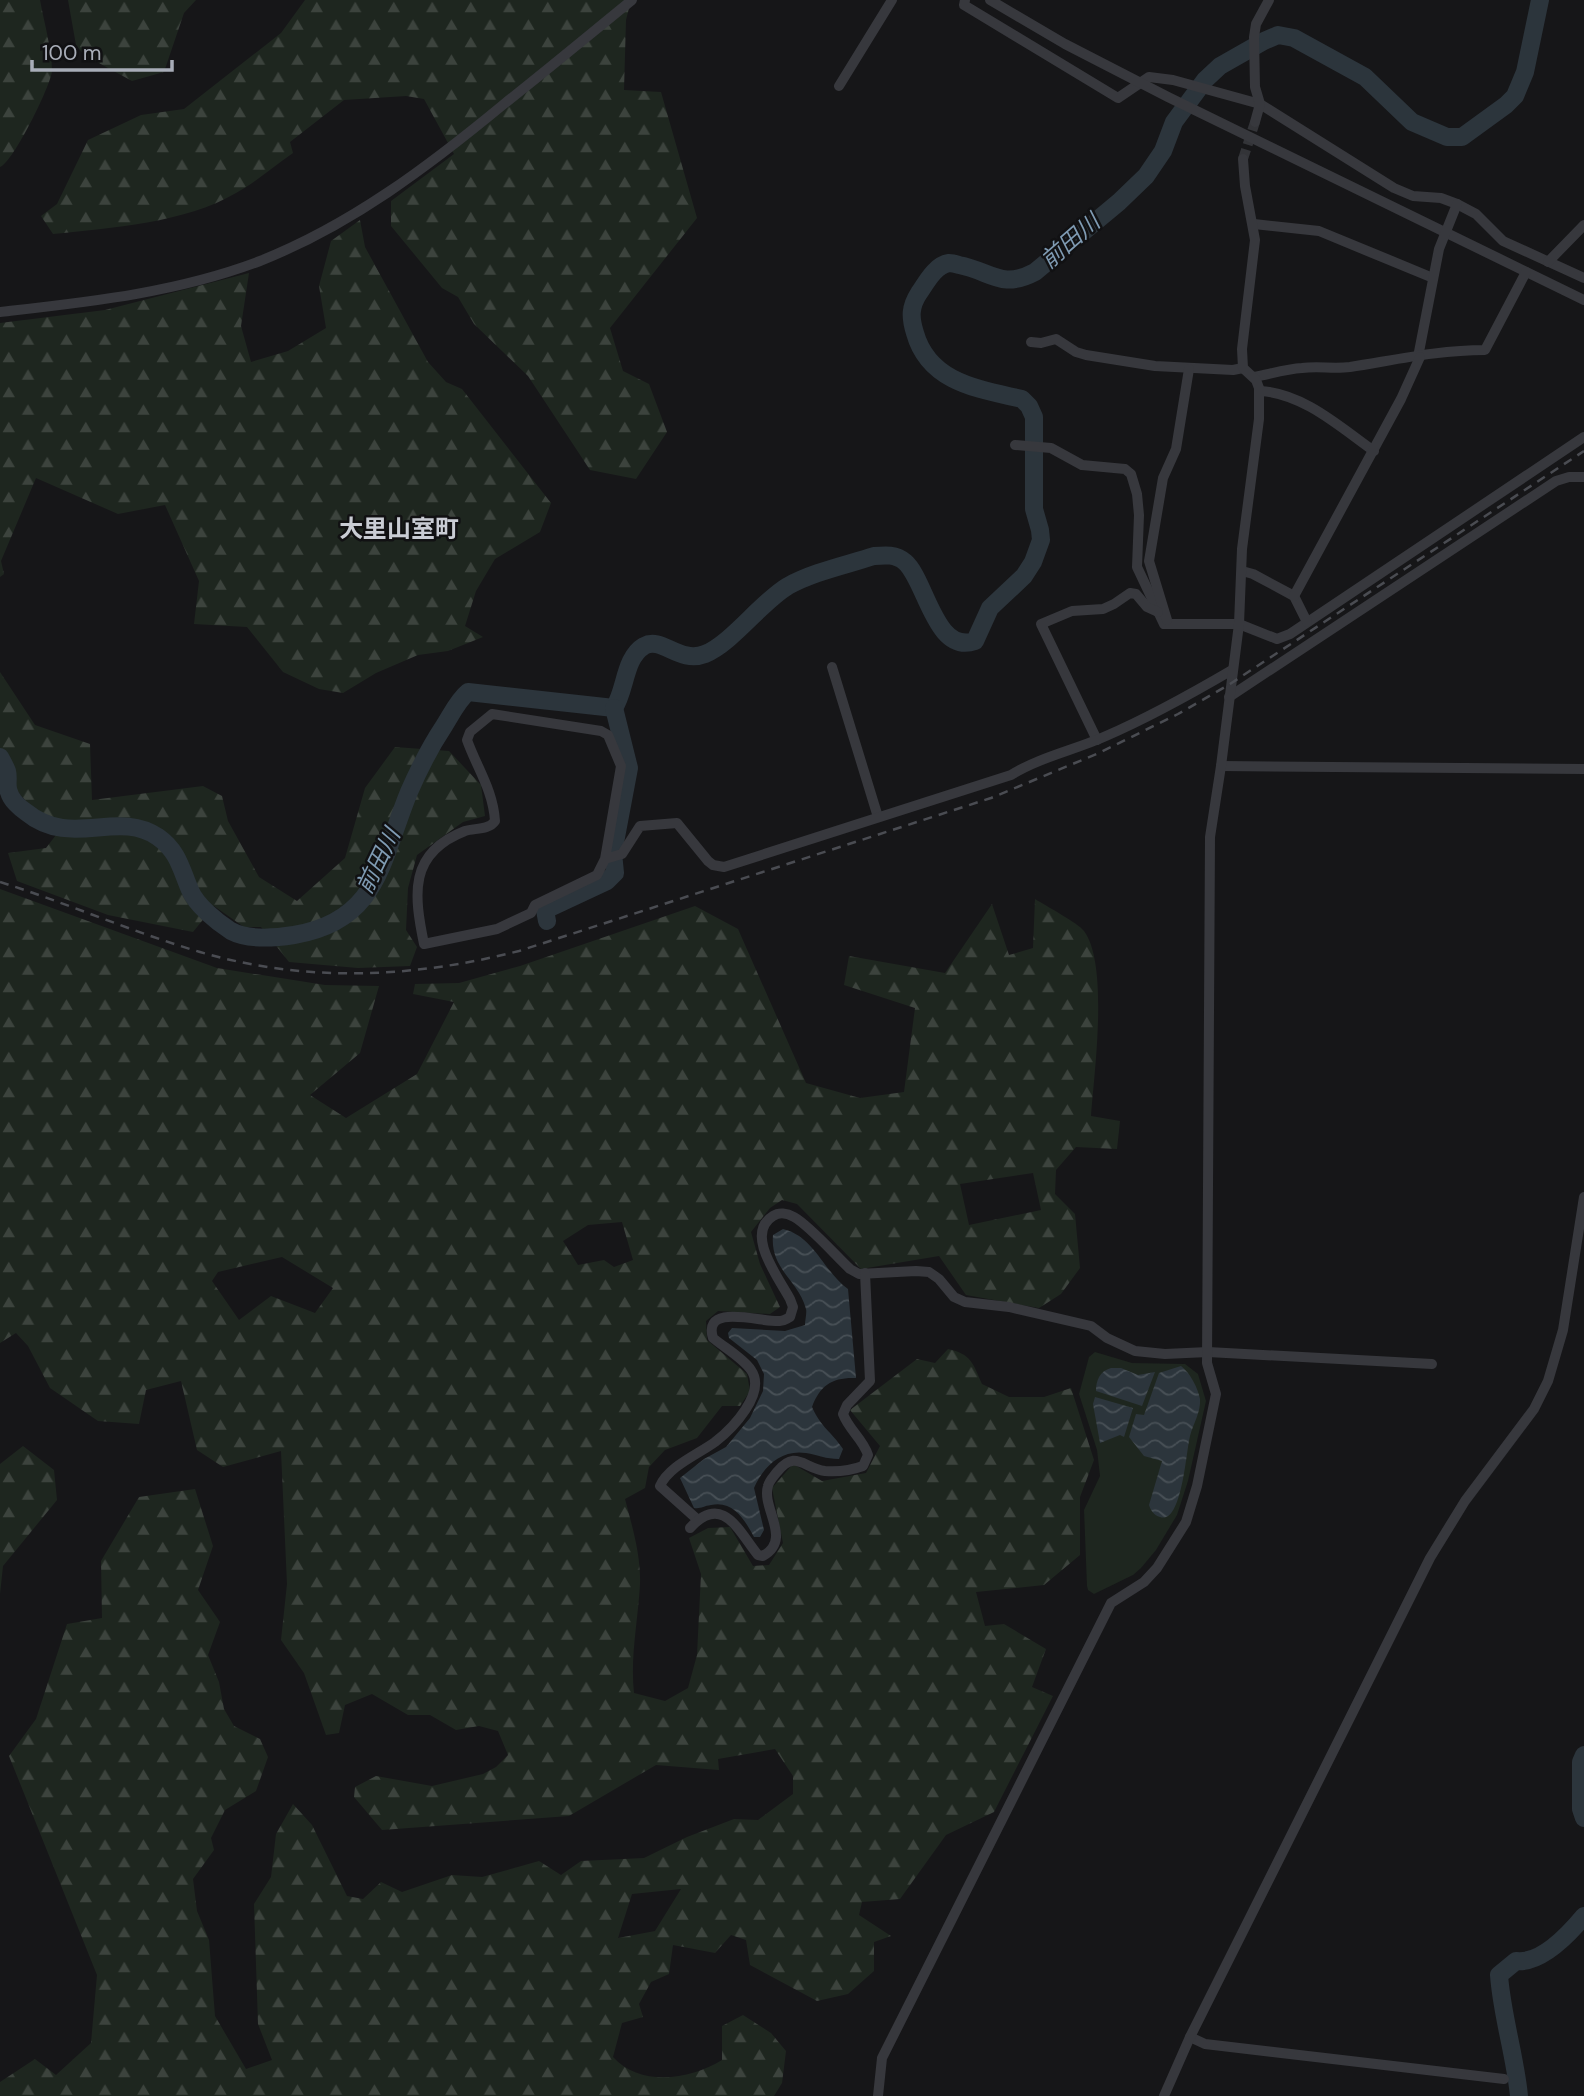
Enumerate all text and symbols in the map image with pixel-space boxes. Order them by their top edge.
scale bar [32,28,172,72]
text: 100 m [42,39,102,67]
water label: 前田川 [1034,205,1108,275]
district label: 大里山室町 [339,513,459,544]
water label: 前田川 [349,821,408,899]

